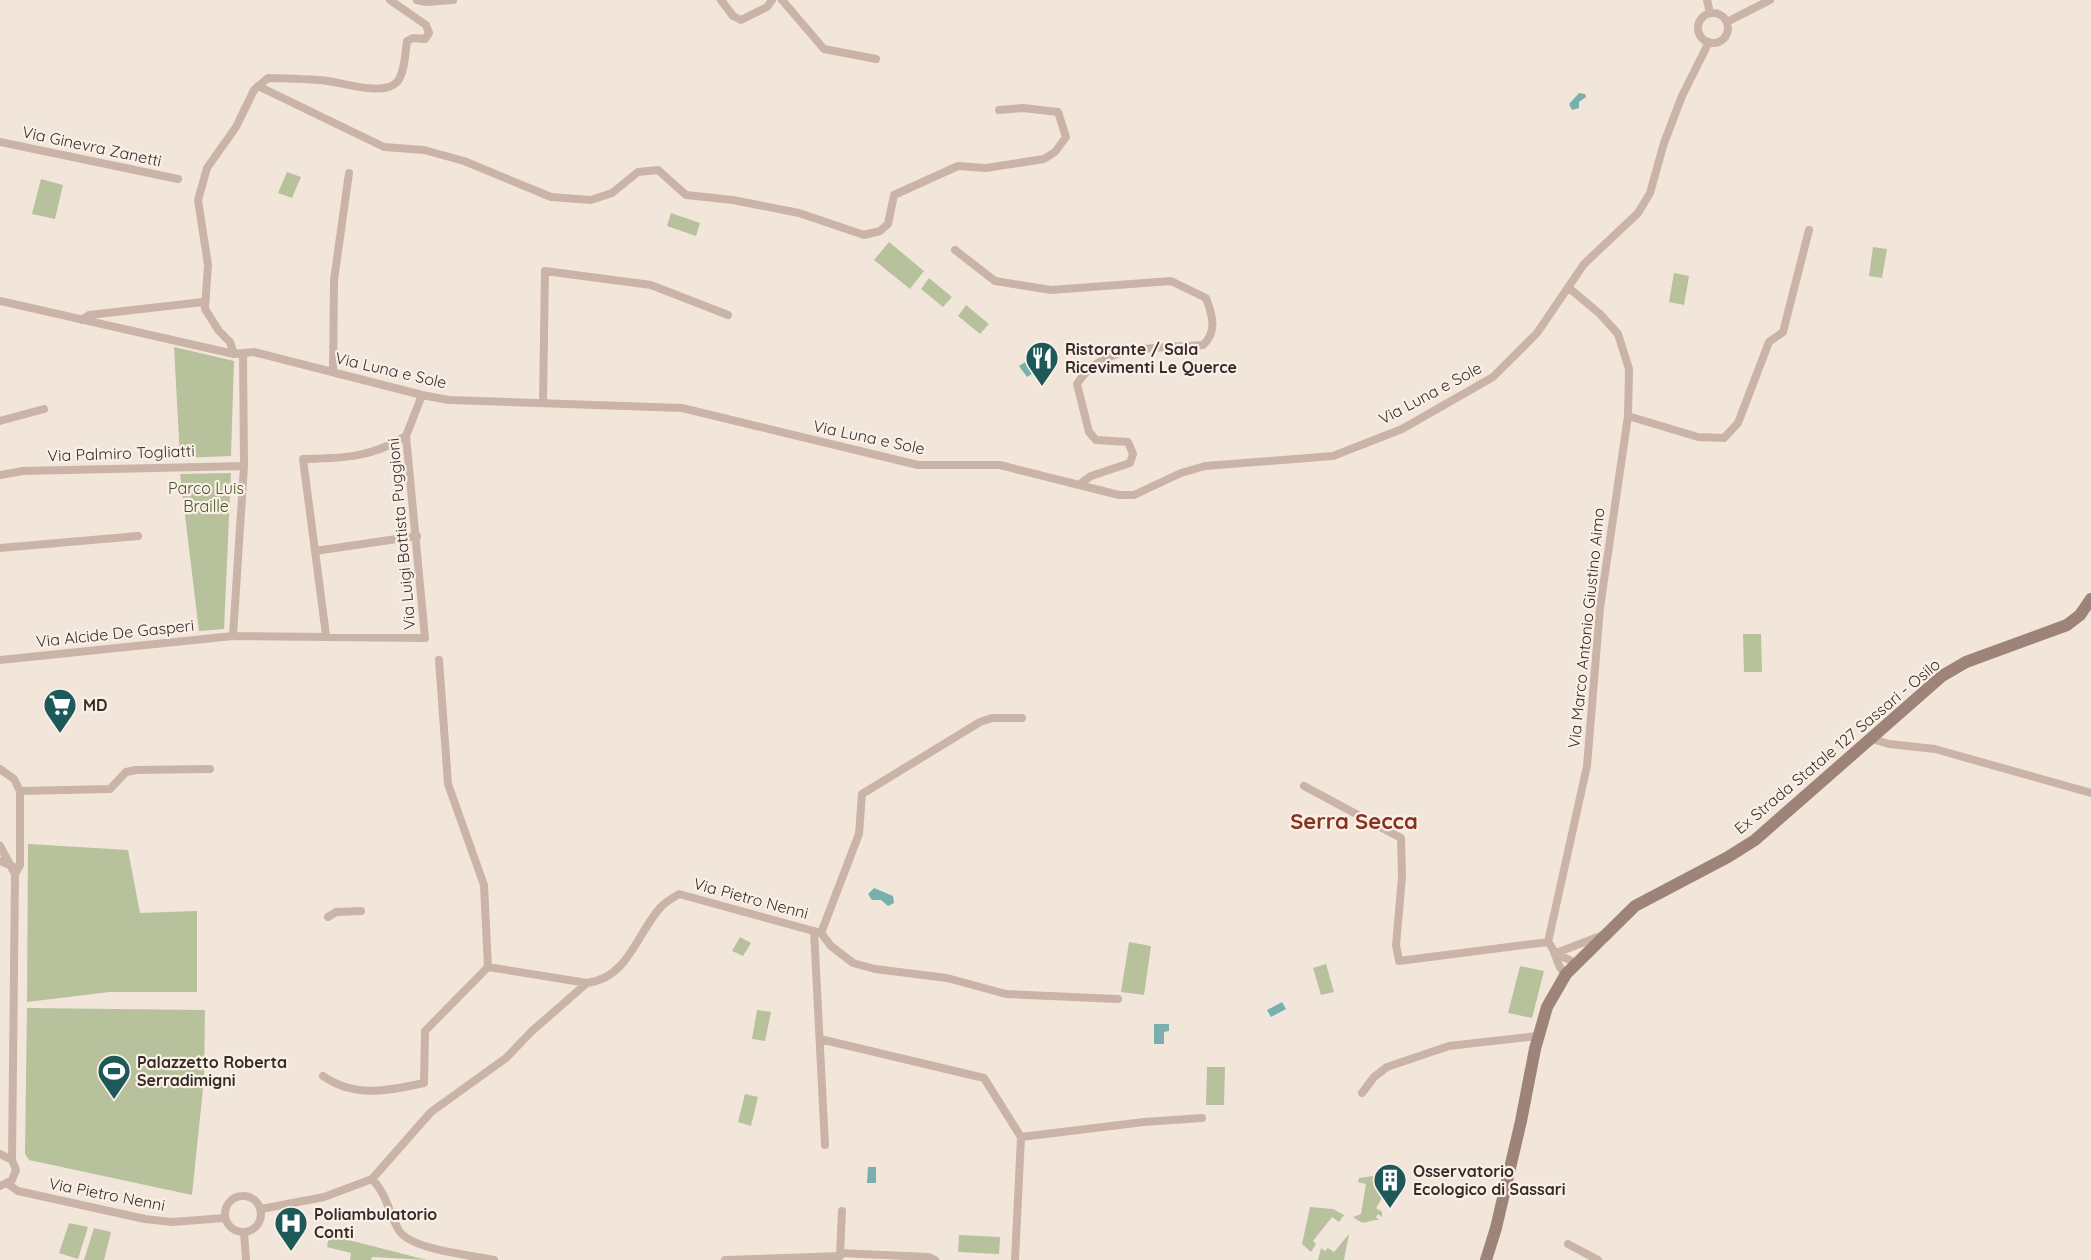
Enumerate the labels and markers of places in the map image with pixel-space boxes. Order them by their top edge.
place label: Ristorante / Sala Ricevimenti Le Querce [1065,339,1237,377]
restaurant icon: Ristorante / Sala Ricevimenti Le Querce [1024,340,1060,387]
supermarket icon: MD [42,687,78,734]
place label: MD [83,695,108,715]
place label: Palazzetto Roberta Serradimigni [137,1052,287,1090]
sports icon: Palazzetto Roberta Serradimigni [96,1053,132,1100]
place label: Osservatorio Ecologico di Sassari [1413,1161,1566,1199]
building icon: Osservatorio Ecologico di Sassari [1372,1162,1408,1209]
place label: Poliambulatorio Conti [314,1204,437,1242]
hospital icon: Poliambulatorio Conti [273,1205,309,1252]

